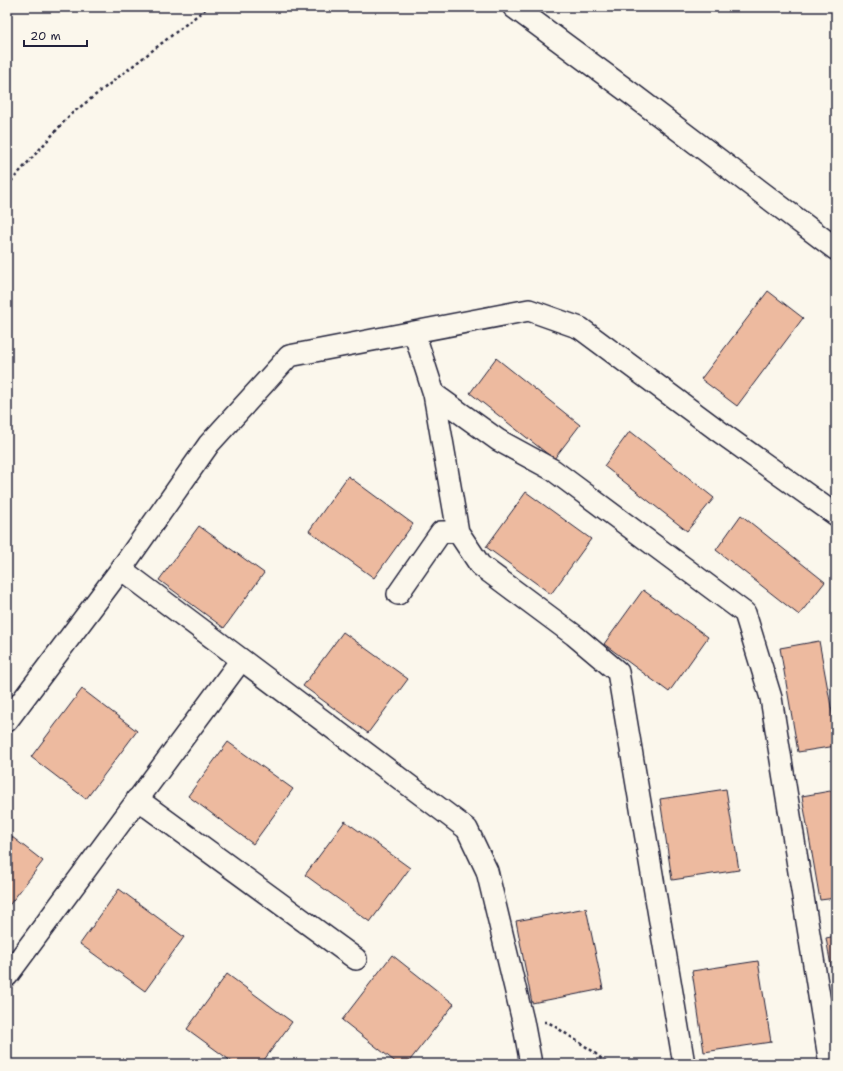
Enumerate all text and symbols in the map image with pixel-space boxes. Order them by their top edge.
scale bar [24,22,87,48]
text: 20 m [30,28,61,44]

